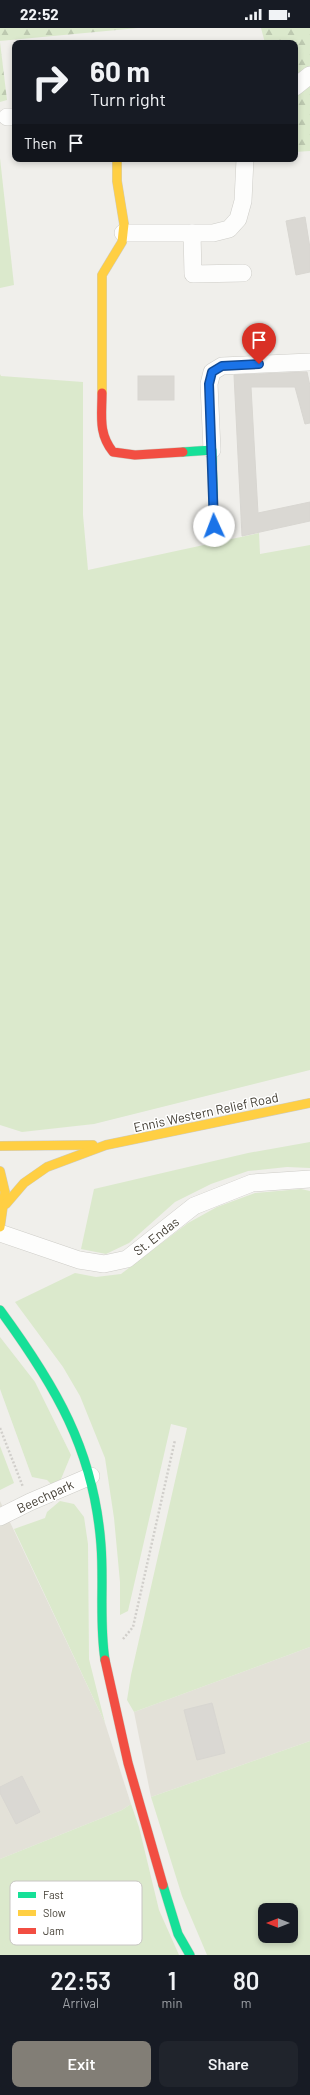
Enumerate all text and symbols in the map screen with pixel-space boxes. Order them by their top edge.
text: 22:52 [20,5,59,23]
text: 60 m [90,54,150,88]
icon: right [24,56,76,108]
text: Turn right [90,88,166,110]
icon: arrive [65,132,87,154]
text: Then [24,134,57,152]
pin [242,323,276,364]
icon: arrive [248,329,270,351]
position arrow [193,505,235,547]
street label: Ennis Western Relief Road [132,1089,280,1135]
street label: St. Endas [130,1213,182,1259]
street label: Beechpark [14,1476,76,1516]
legend [10,1881,142,1945]
text: Fast [43,1888,64,1901]
north arrow [258,1903,298,1943]
map controls [258,1903,298,1943]
text: Slow [43,1906,66,1919]
text: Jam [43,1924,64,1937]
text: 22:53 [51,1966,111,1995]
text: 1 [168,1966,176,1995]
text: 80 [233,1966,259,1995]
text: Arrival [63,1995,99,2011]
text: min [161,1995,183,2011]
text: m [241,1995,252,2011]
button: Exit [12,2041,151,2087]
button: Share [159,2041,298,2087]

